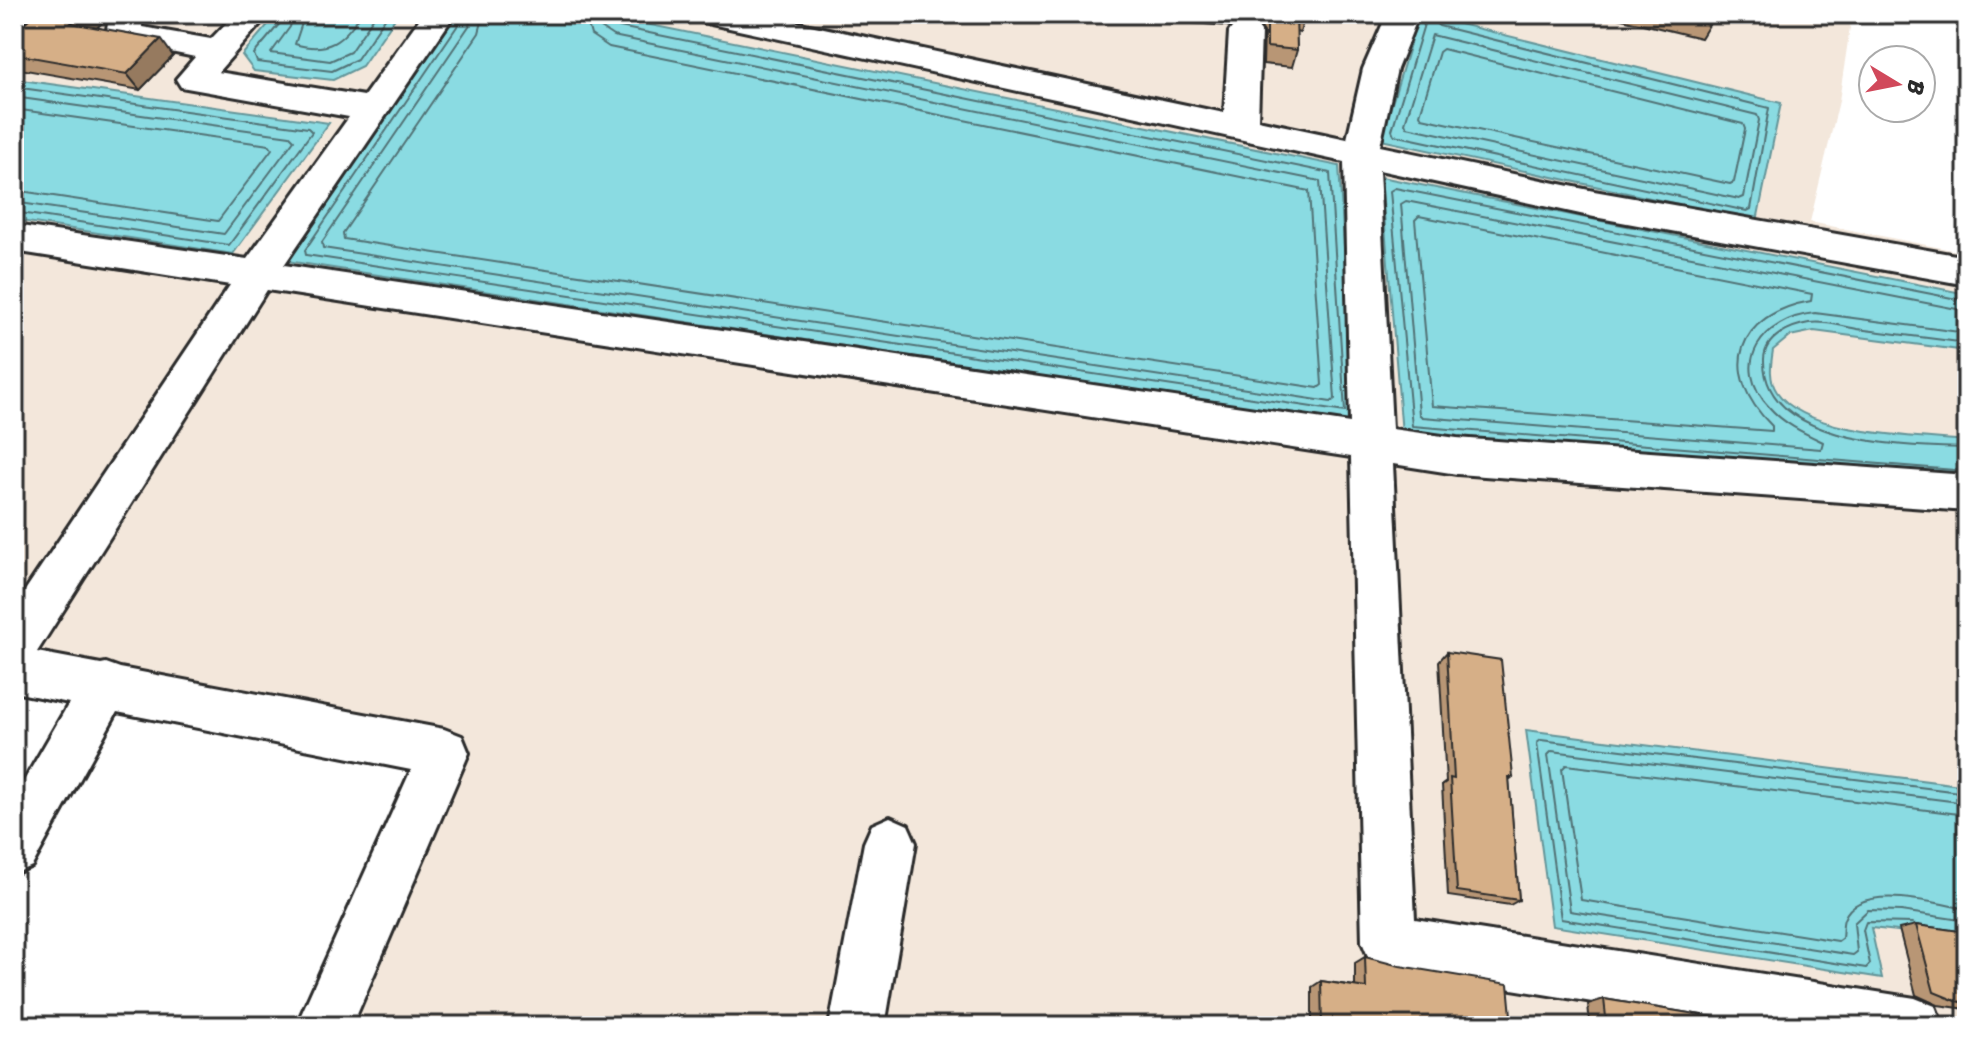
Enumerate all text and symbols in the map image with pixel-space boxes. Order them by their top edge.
north arrow [1857,44,1937,124]
text: B [1896,77,1937,98]

